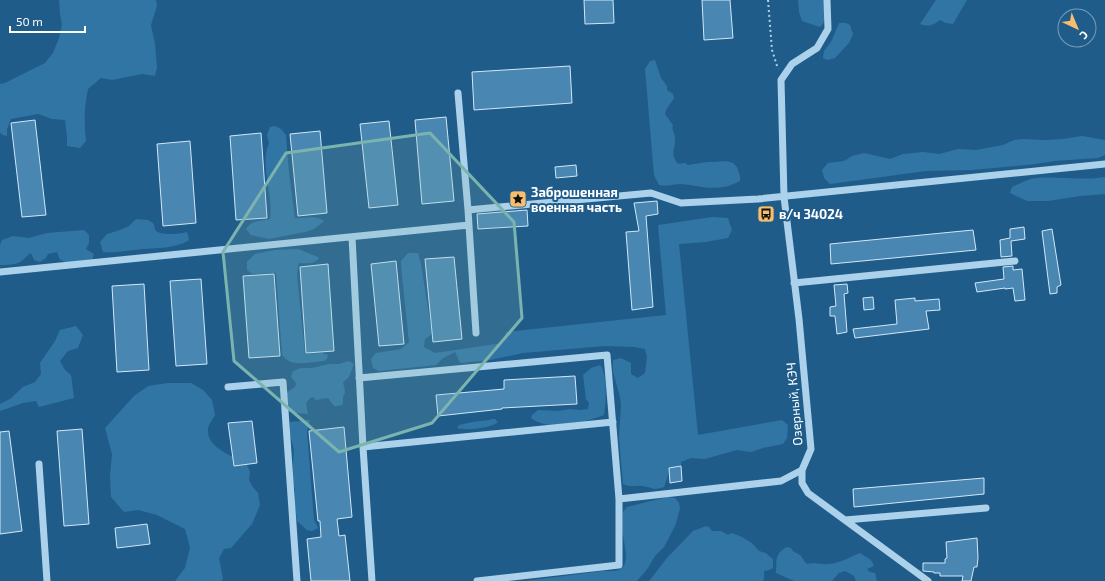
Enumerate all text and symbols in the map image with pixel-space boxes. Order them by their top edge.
scale bar [10,8,85,34]
north arrow [1057,8,1097,48]
text: 50 m [16,14,43,28]
text: С [1077,29,1091,43]
place label: Заброшенная военная часть [531,184,622,215]
place icon: Заброшенная военная часть [508,189,528,209]
bus stop icon: в/ч 34024 [756,204,776,224]
place label: в/ч 34024 [779,206,843,222]
street label: Озерный, КЭЧ [782,362,806,446]

